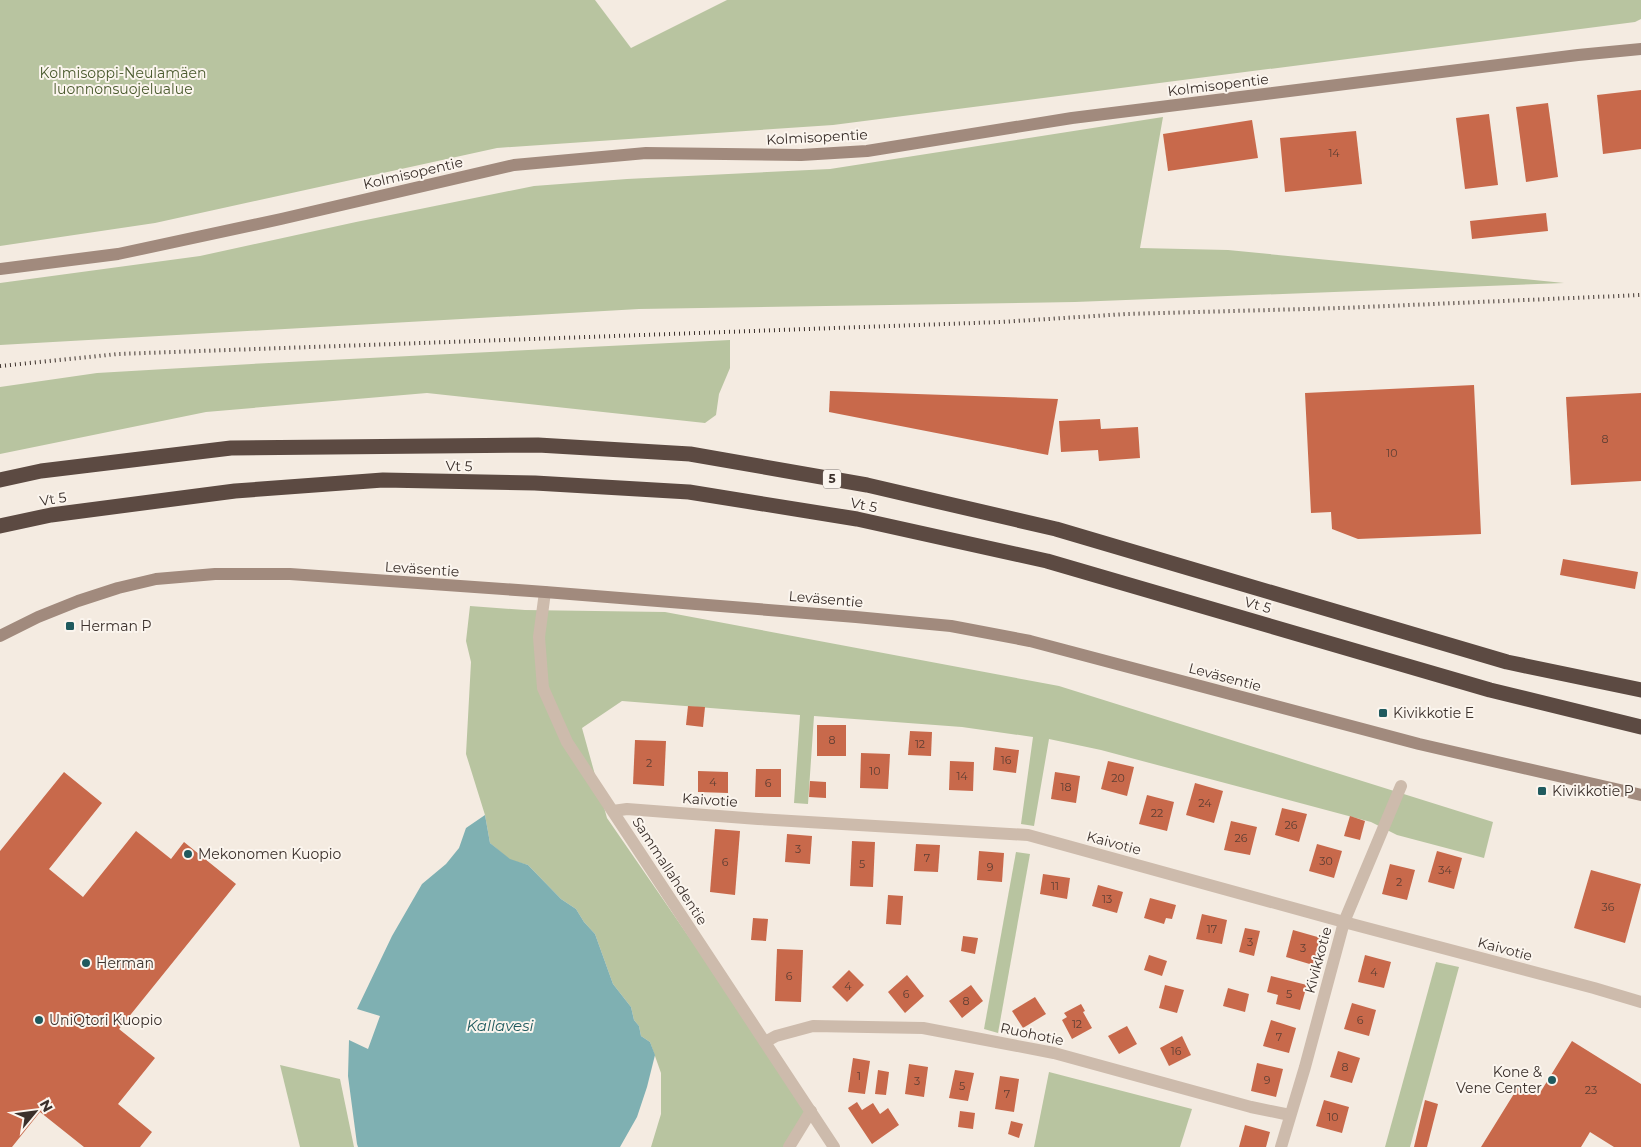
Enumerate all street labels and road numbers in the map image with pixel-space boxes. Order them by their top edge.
street label: Kolmisopentie [1166,70,1270,100]
street label: Kolmisopentie [766,125,868,149]
street label: Kolmisopentie [361,153,465,193]
street label: Vt 5 [445,457,473,475]
road number: 5 [823,469,841,488]
street label: Vt 5 [38,488,68,510]
street label: Vt 5 [849,494,879,516]
street label: Leväsentie [384,557,460,581]
street label: Leväsentie [788,587,864,611]
street label: Vt 5 [1243,593,1274,617]
street label: Leväsentie [1187,659,1263,695]
street label: Kaivotie [682,789,738,811]
street label: Sammallahdentie [628,814,712,928]
street label: Kaivotie [1085,827,1143,859]
street label: Kivikkotie [1300,925,1336,995]
street label: Kaivotie [1476,933,1534,965]
street label: Ruohotie [999,1018,1065,1050]

